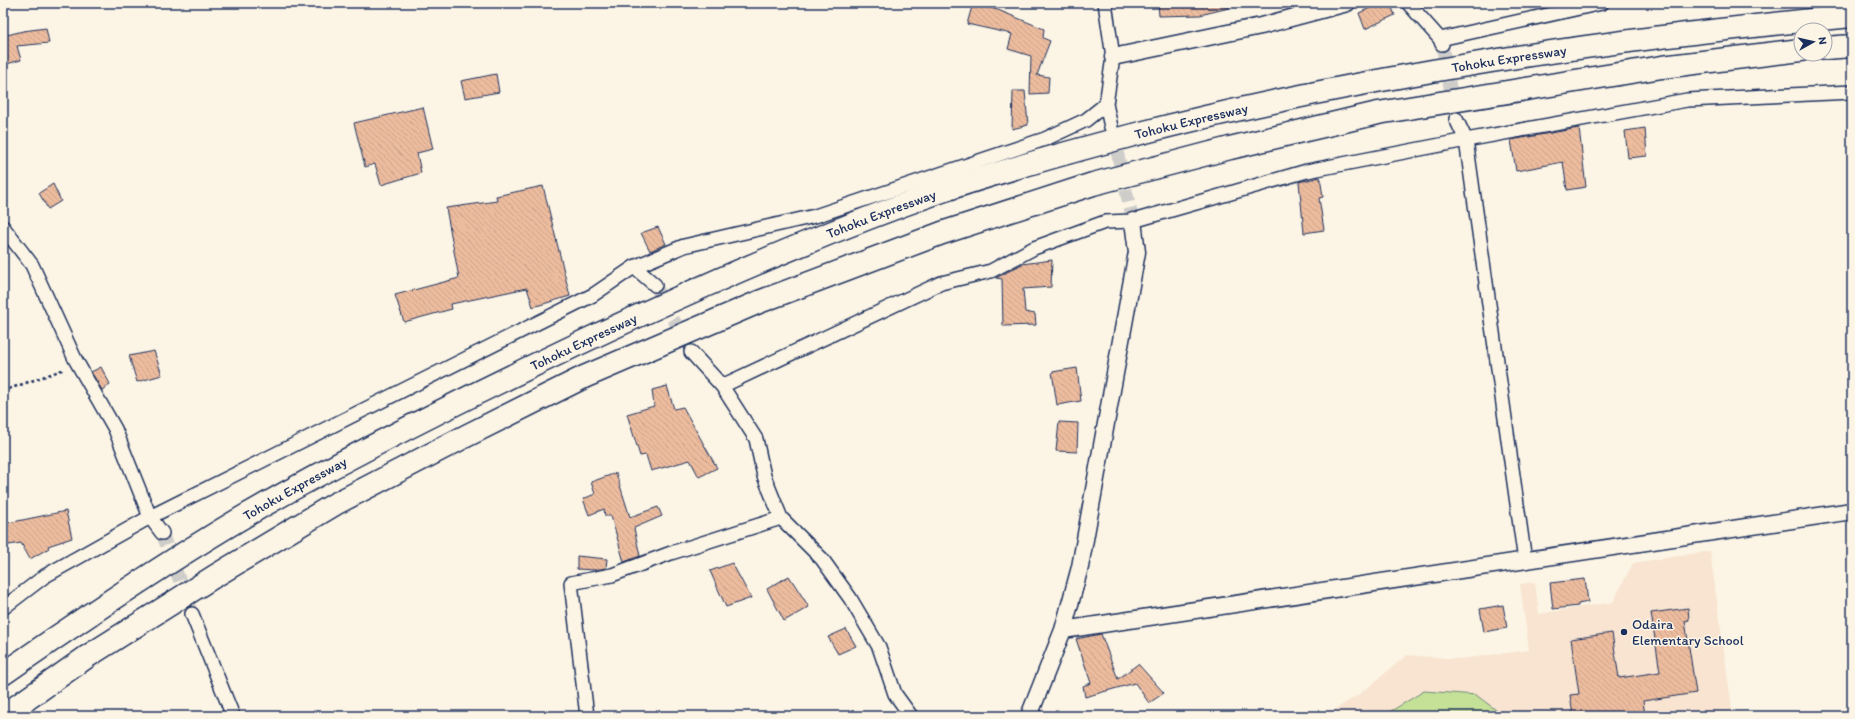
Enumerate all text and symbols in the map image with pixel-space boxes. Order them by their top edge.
north arrow [1793,22,1833,62]
text: N [1815,36,1829,45]
street label: Tohoku Expressway [1450,41,1568,76]
street label: Tohoku Expressway [1133,99,1250,143]
street label: Tohoku Expressway [824,185,939,242]
street label: Tohoku Expressway [527,309,640,374]
street label: Tohoku Expressway [240,453,350,524]
place label: Odaira Elementary School [1632,616,1744,649]
marker: Odaira Elementary School [1619,627,1629,637]

